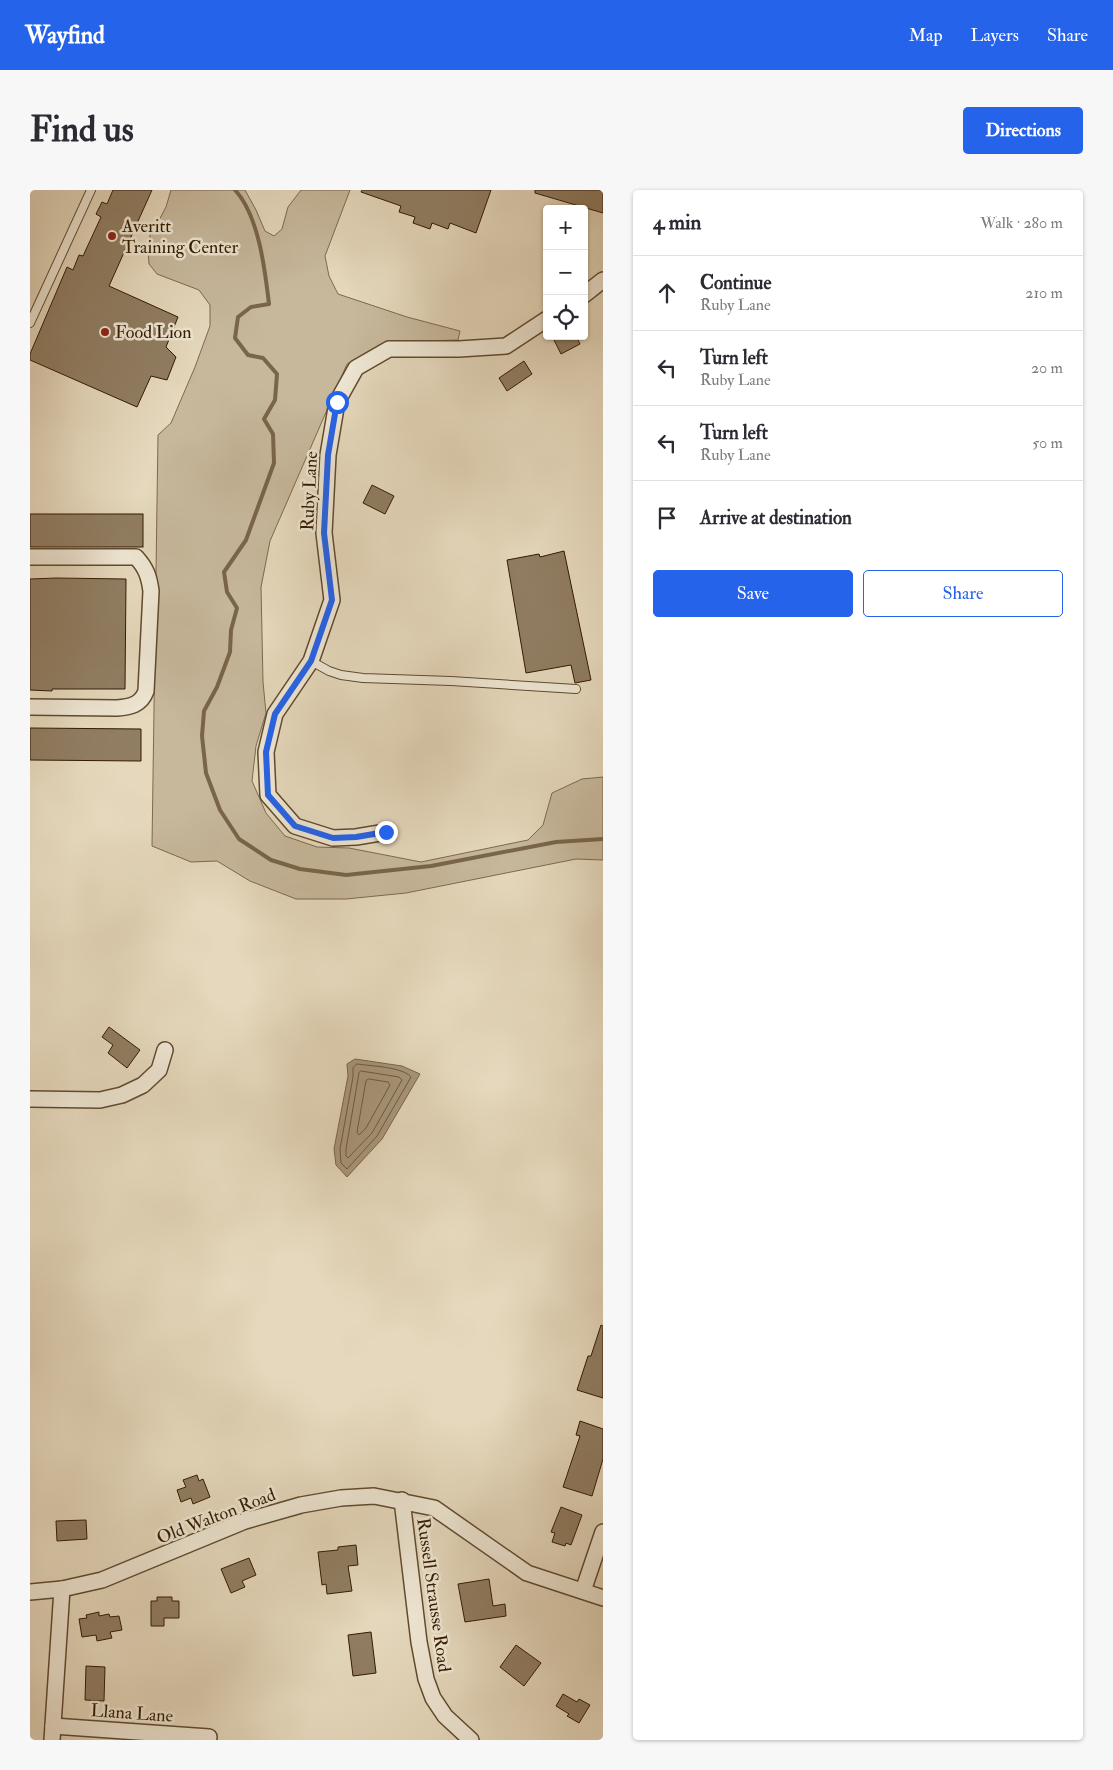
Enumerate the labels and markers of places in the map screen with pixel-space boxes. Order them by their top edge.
place label: Averitt Training Center [121,215,239,259]
marker: Averitt Training Center [106,230,118,242]
place label: Food Lion [115,321,192,344]
marker: Food Lion [99,326,111,338]

